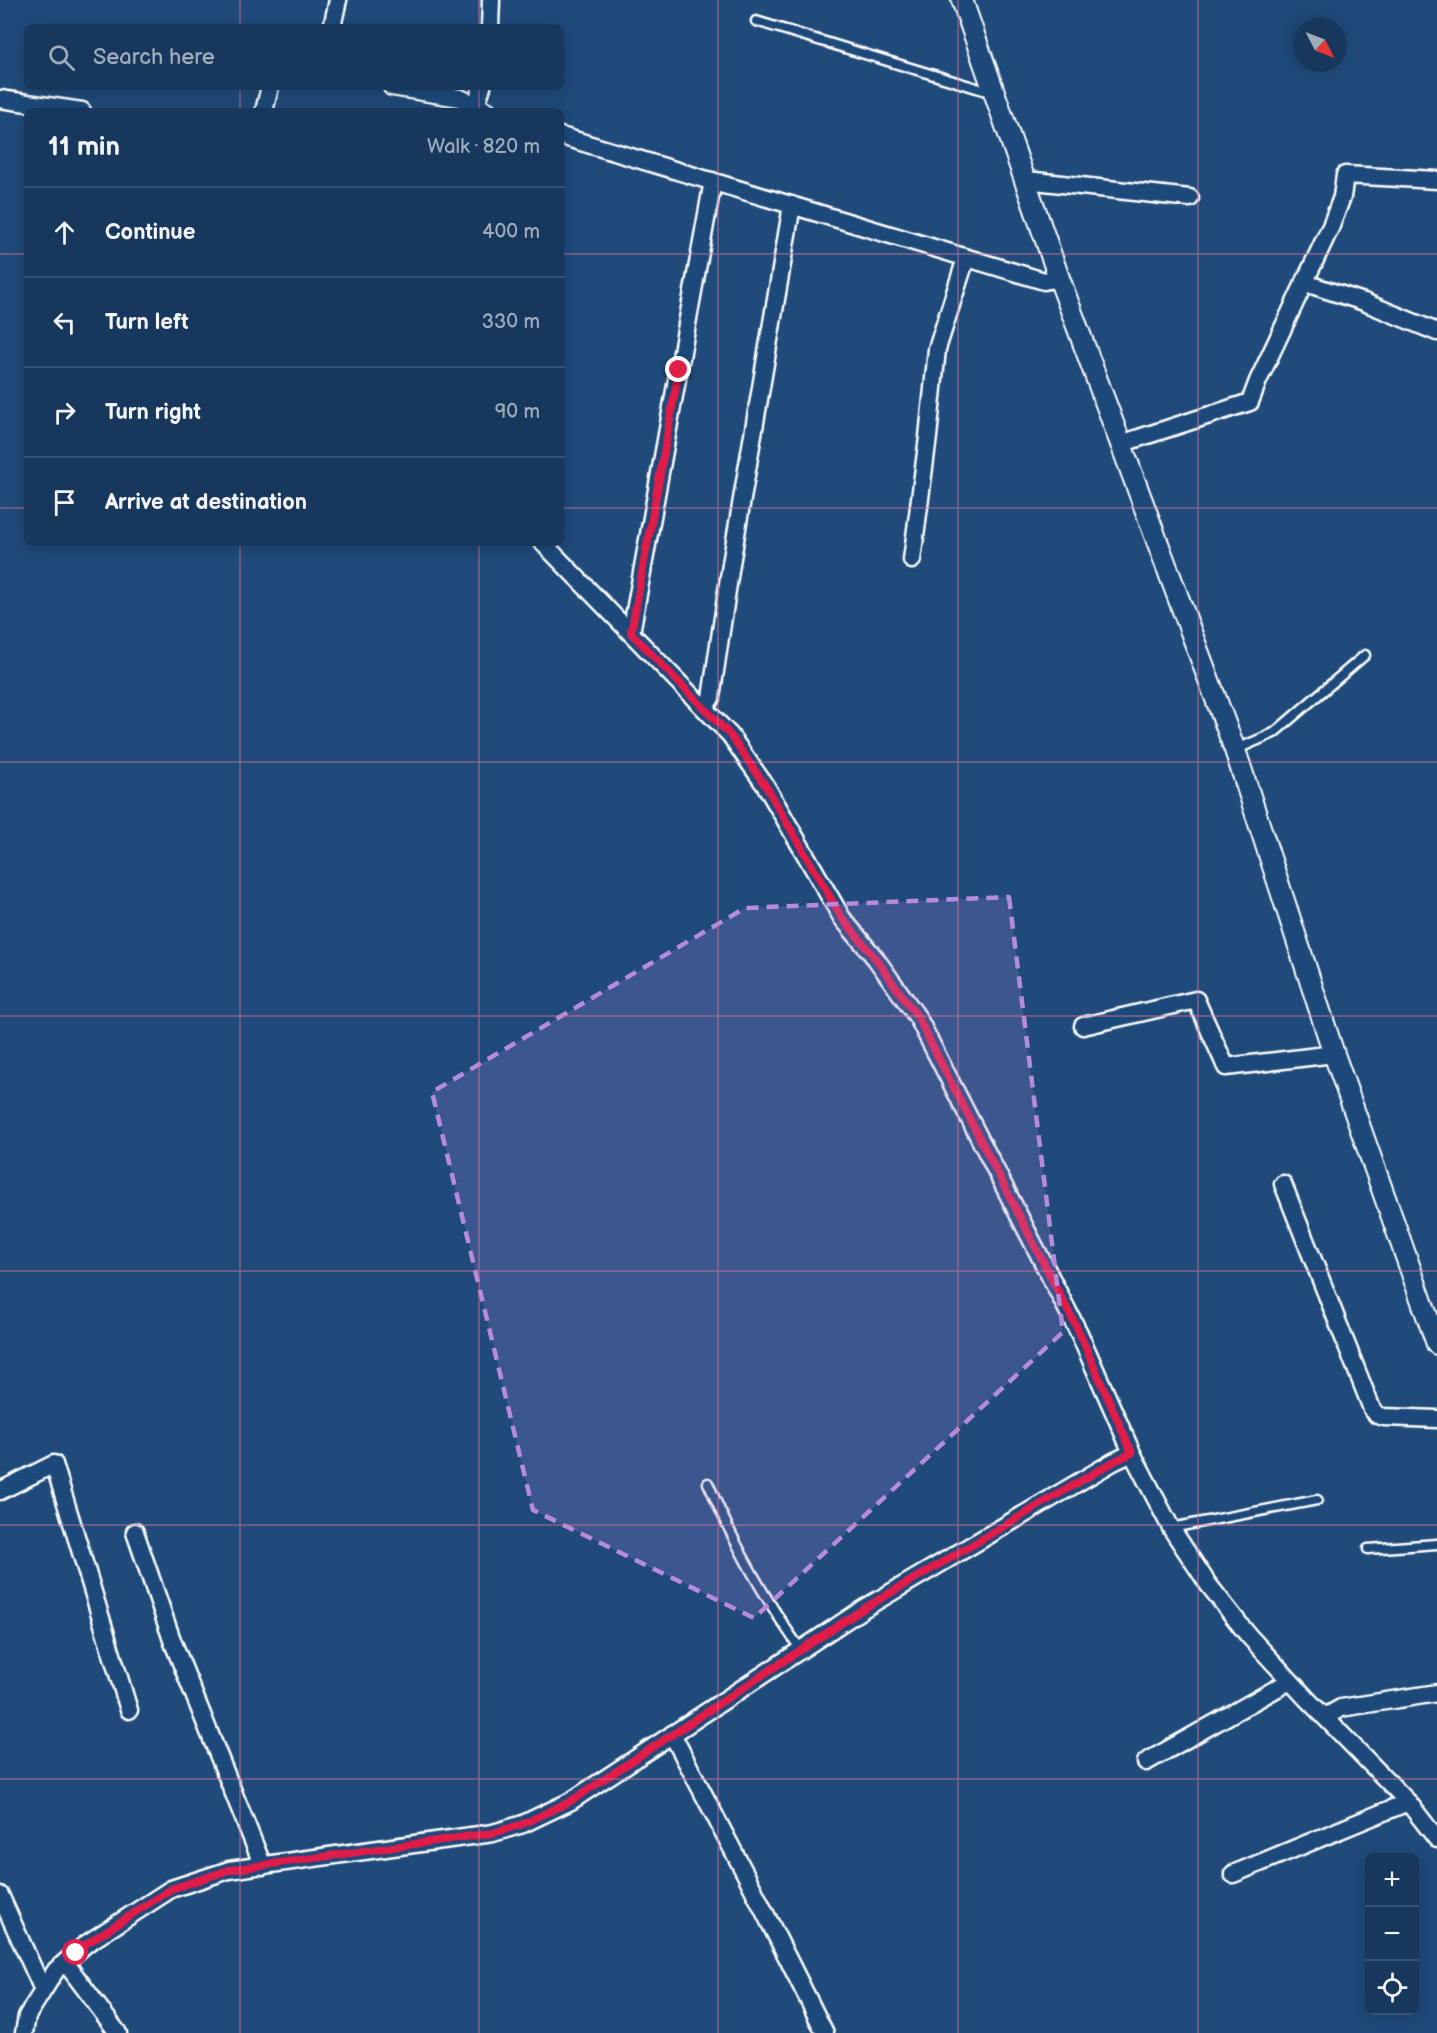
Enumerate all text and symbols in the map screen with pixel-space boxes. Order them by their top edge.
north arrow [1293,18,1347,72]
search box [24,24,564,90]
icon: search [45,41,78,74]
text: Search here [93,44,215,71]
text: 11 min [48,132,120,163]
text: Walk · 820 m [427,135,540,159]
icon: ahead [48,216,81,249]
text: Continue [105,219,195,246]
text: 400 m [482,220,540,244]
icon: left [48,306,81,339]
text: Turn left [105,309,189,336]
text: 330 m [482,310,540,334]
route end [665,356,691,382]
icon: right [48,396,81,429]
text: Turn right [105,399,201,426]
text: 90 m [495,400,540,424]
icon: arrive [48,486,81,519]
text: Arrive at destination [105,489,307,516]
map controls [1365,1853,1419,2015]
button: + [1365,1853,1419,1907]
button: − [1365,1907,1419,1961]
route start [62,1939,88,1965]
button: locate [1365,1961,1419,2015]

